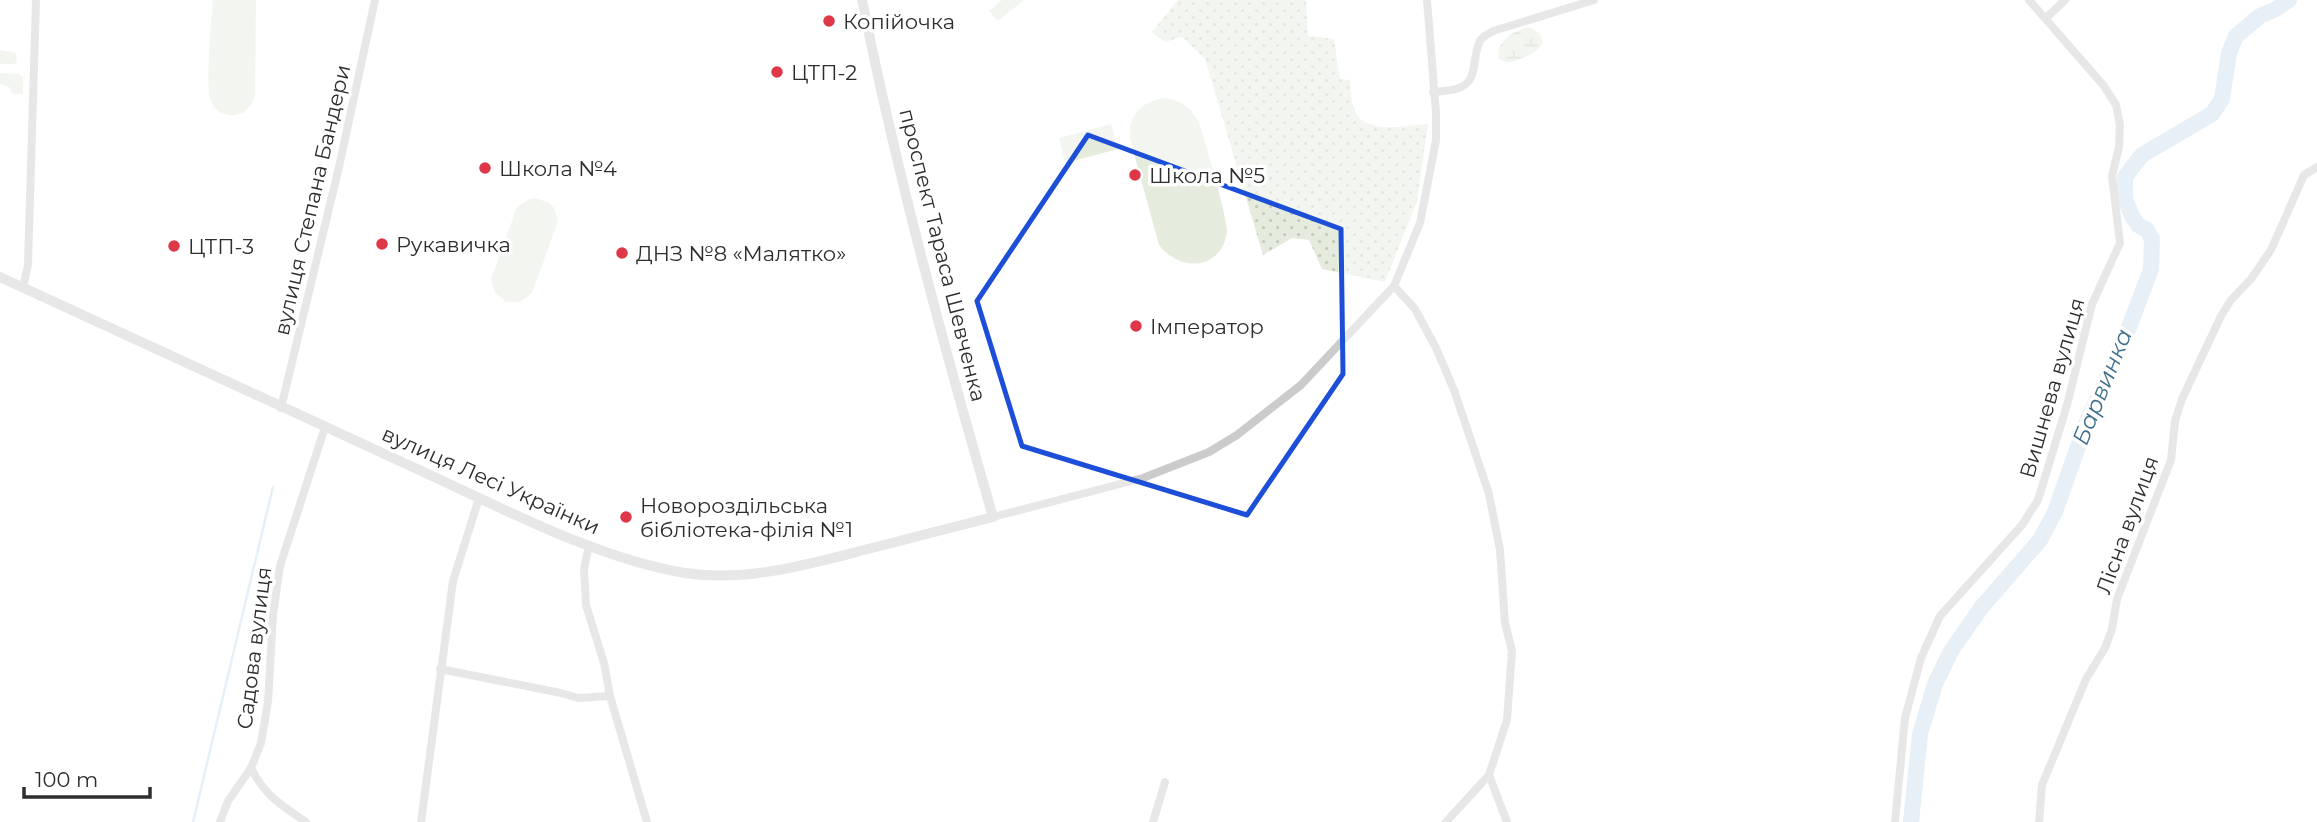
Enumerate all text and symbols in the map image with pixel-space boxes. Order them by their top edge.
place label: Копійочка [843,9,955,34]
marker: Копійочка [821,13,837,29]
place label: ЦТП-2 [791,60,857,85]
street label: вулиця Степана Бандери [269,62,355,338]
marker: ЦТП-2 [769,64,785,80]
street label: проспект Тараса Шевченка [894,106,992,404]
place label: Школа №4 [499,156,617,181]
marker: Школа №4 [477,160,493,176]
place label: Школа №5 [1149,163,1265,188]
marker: Школа №5 [1127,167,1143,183]
place label: Рукавичка [396,232,511,257]
place label: ЦТП-3 [188,234,254,259]
marker: Рукавичка [374,236,390,252]
marker: ЦТП-3 [166,238,182,254]
place label: ДНЗ №8 «Малятко» [636,241,846,266]
marker: ДНЗ №8 «Малятко» [614,245,630,261]
street label: Вишнева вулиця [2014,295,2090,481]
place label: Імператор [1150,314,1264,339]
marker: Імператор [1128,318,1144,334]
water label: Барвинка [2066,325,2138,449]
street label: вулиця Лесі Українки [378,421,604,539]
street label: Лісна вулиця [2090,453,2164,597]
place label: Новороздільська бібліотека-філія №1 [640,493,853,542]
marker: Новороздільська бібліотека-філія №1 [618,509,634,525]
street label: Садова вулиця [232,565,276,731]
scale bar [24,756,150,800]
text: 100 m [35,767,98,792]

